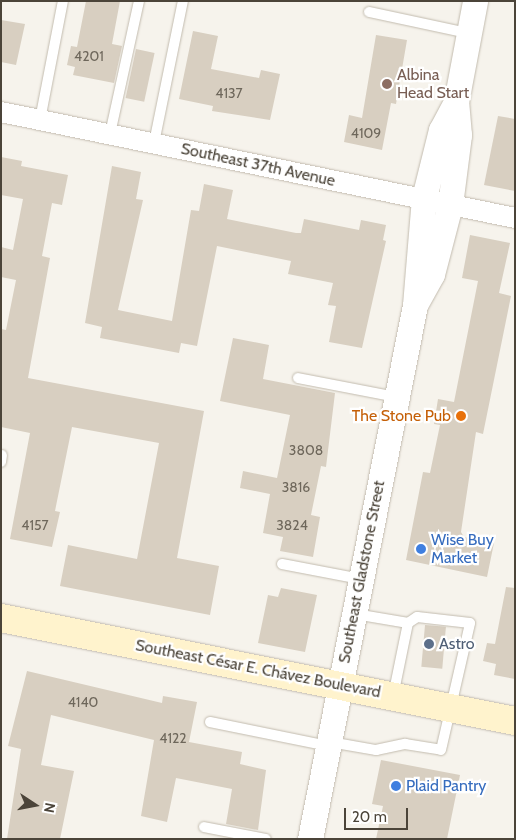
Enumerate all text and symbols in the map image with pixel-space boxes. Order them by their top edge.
house number: 4201 [74,48,104,64]
place label: Albina Head Start [397,65,469,103]
marker: Albina Head Start [381,78,393,90]
house number: 4137 [215,85,243,101]
house number: 4109 [351,125,381,141]
street label: Southeast 37th Avenue [179,139,337,191]
place label: The Stone Pub [352,406,451,426]
marker: The Stone Pub [455,410,467,422]
house number: 3808 [289,442,323,458]
house number: 3816 [282,479,310,495]
street label: Southeast Gladstone Street [335,479,389,665]
house number: 4157 [21,517,49,533]
house number: 3824 [276,517,308,533]
place label: Wise Buy Market [431,530,494,568]
marker: Wise Buy Market [415,543,427,555]
place label: Astro [439,634,475,654]
street label: Southeast César E. Chávez Boulevard [134,636,382,702]
marker: Astro [423,638,435,650]
house number: 4140 [68,694,98,710]
house number: 4122 [159,730,187,746]
place label: Plaid Pantry [406,776,486,796]
north arrow [10,780,60,830]
marker: Plaid Pantry [390,780,402,792]
scale bar [346,798,410,830]
text: N [40,801,60,814]
text: 20 m [352,808,387,826]

